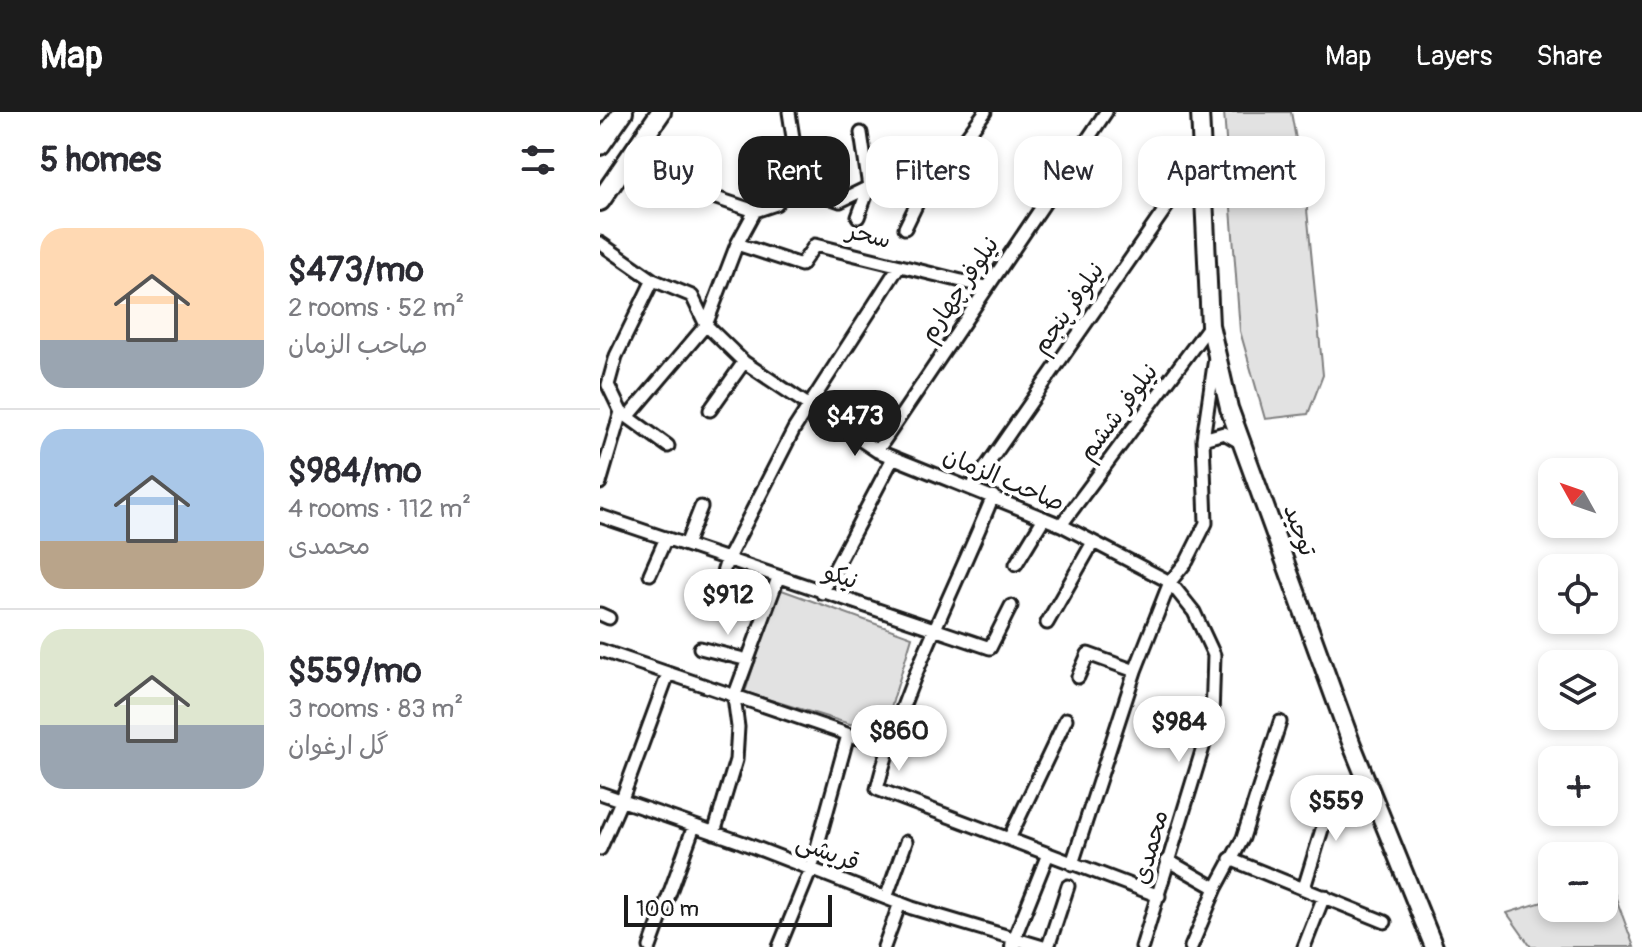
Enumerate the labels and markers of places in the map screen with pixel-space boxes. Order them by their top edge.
pin: $473 [808,390,902,458]
pin: $912 [681,569,775,637]
pin: $984 [1132,696,1226,764]
pin: $860 [852,705,946,773]
pin: $559 [1289,775,1383,843]

